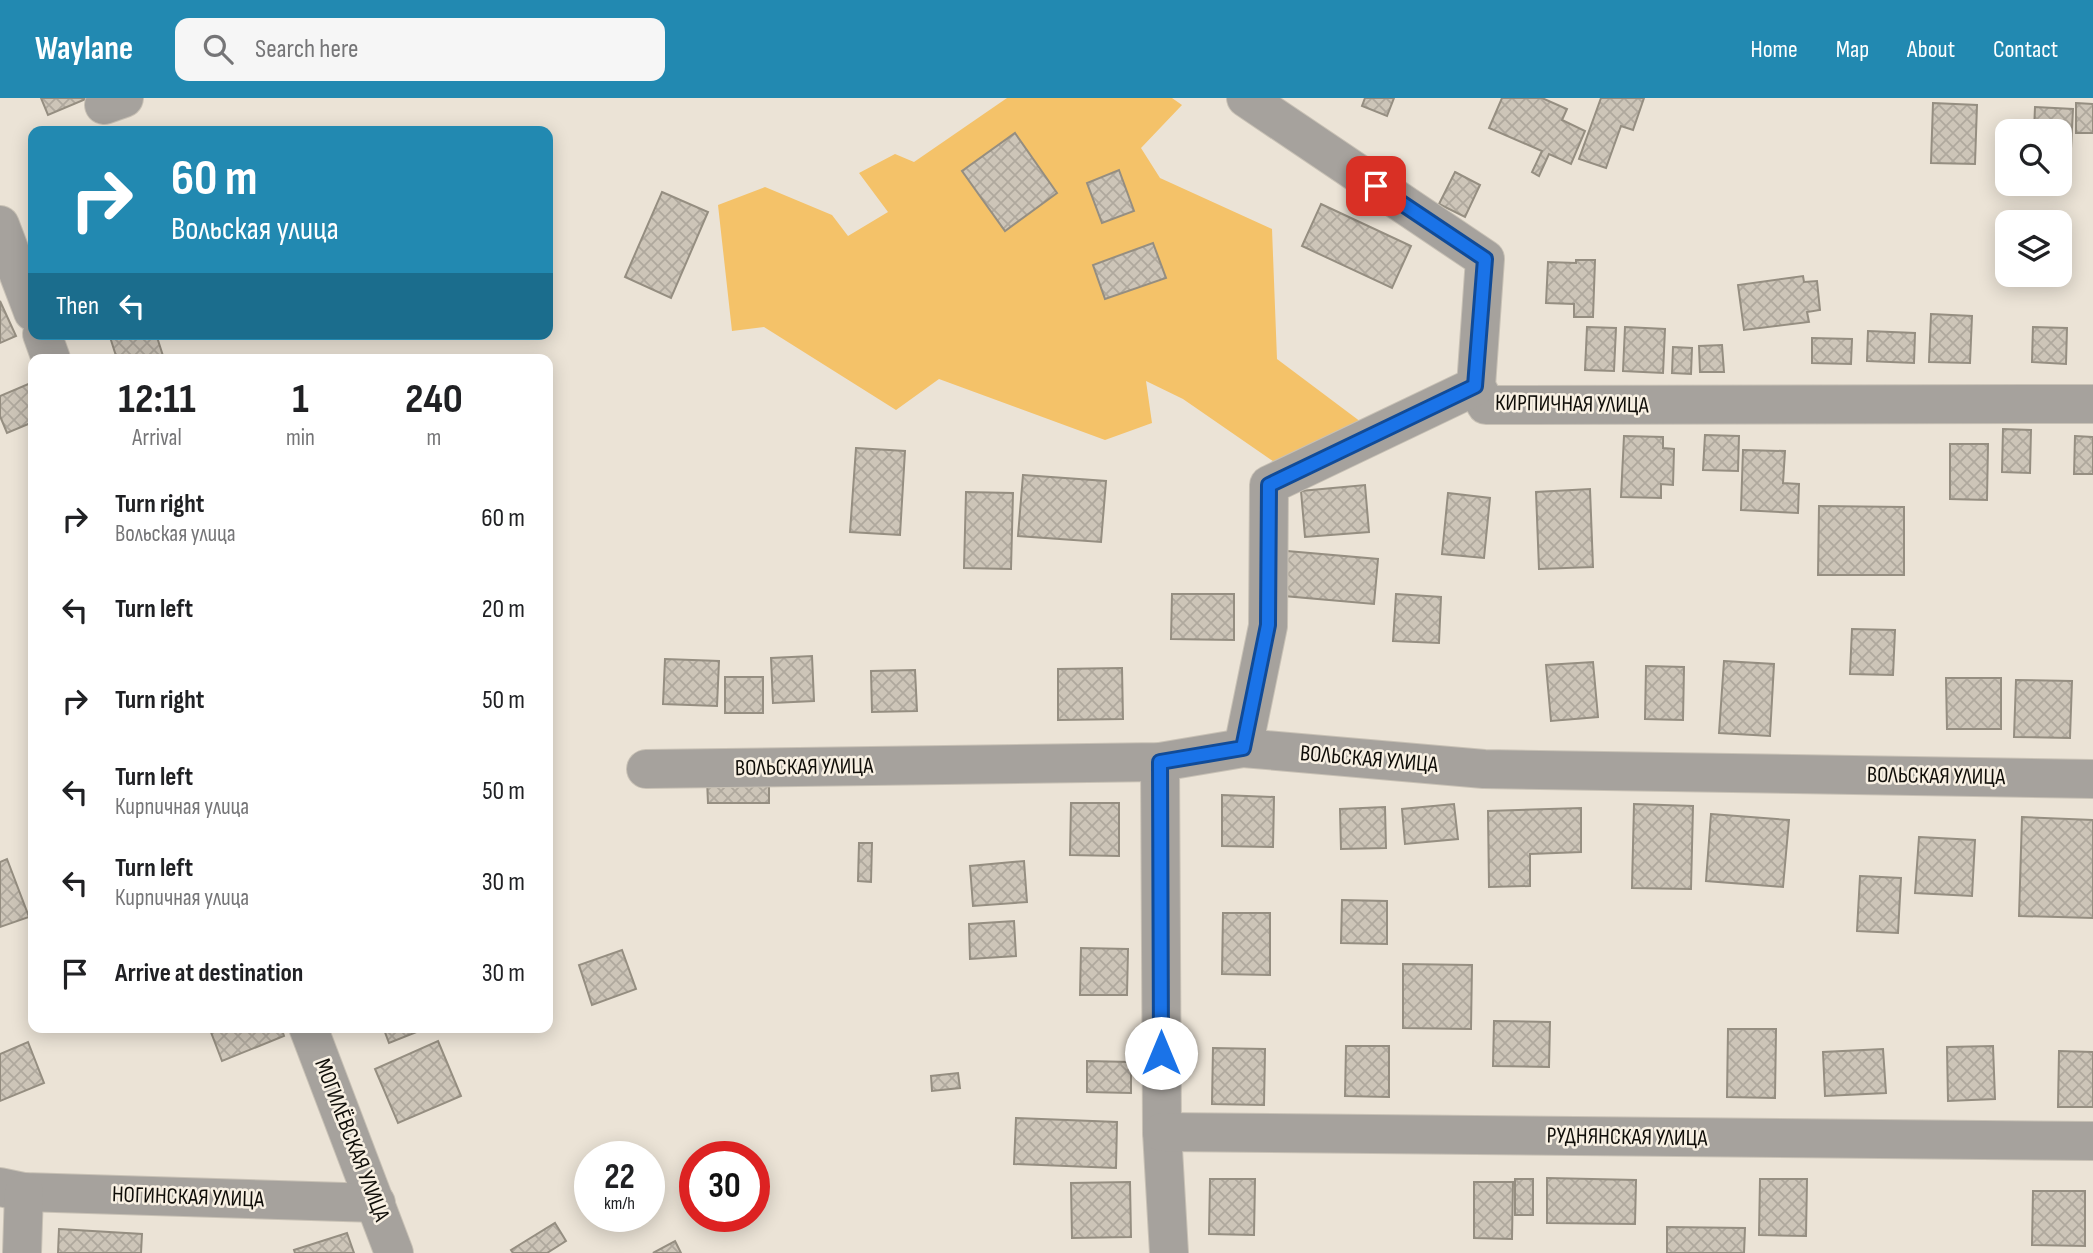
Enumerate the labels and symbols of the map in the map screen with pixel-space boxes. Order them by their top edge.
pin [1346,156,1406,216]
street label: КИРПИЧНАЯ УЛИЦА [1495,389,1649,419]
street label: ВОЛЬСКАЯ УЛИЦА [1299,739,1439,779]
street label: ВОЛЬСКАЯ УЛИЦА [735,752,874,782]
street label: ВОЛЬСКАЯ УЛИЦА [1867,761,2006,791]
position arrow [1124,1016,1198,1090]
street label: МОГИЛЁВСКАЯ УЛИЦА [308,1055,396,1225]
street label: РУДНЯНСКАЯ УЛИЦА [1546,1122,1708,1152]
speed limit sign: 30 [679,1141,770,1232]
street label: НОГИНСКАЯ УЛИЦА [111,1180,265,1214]

